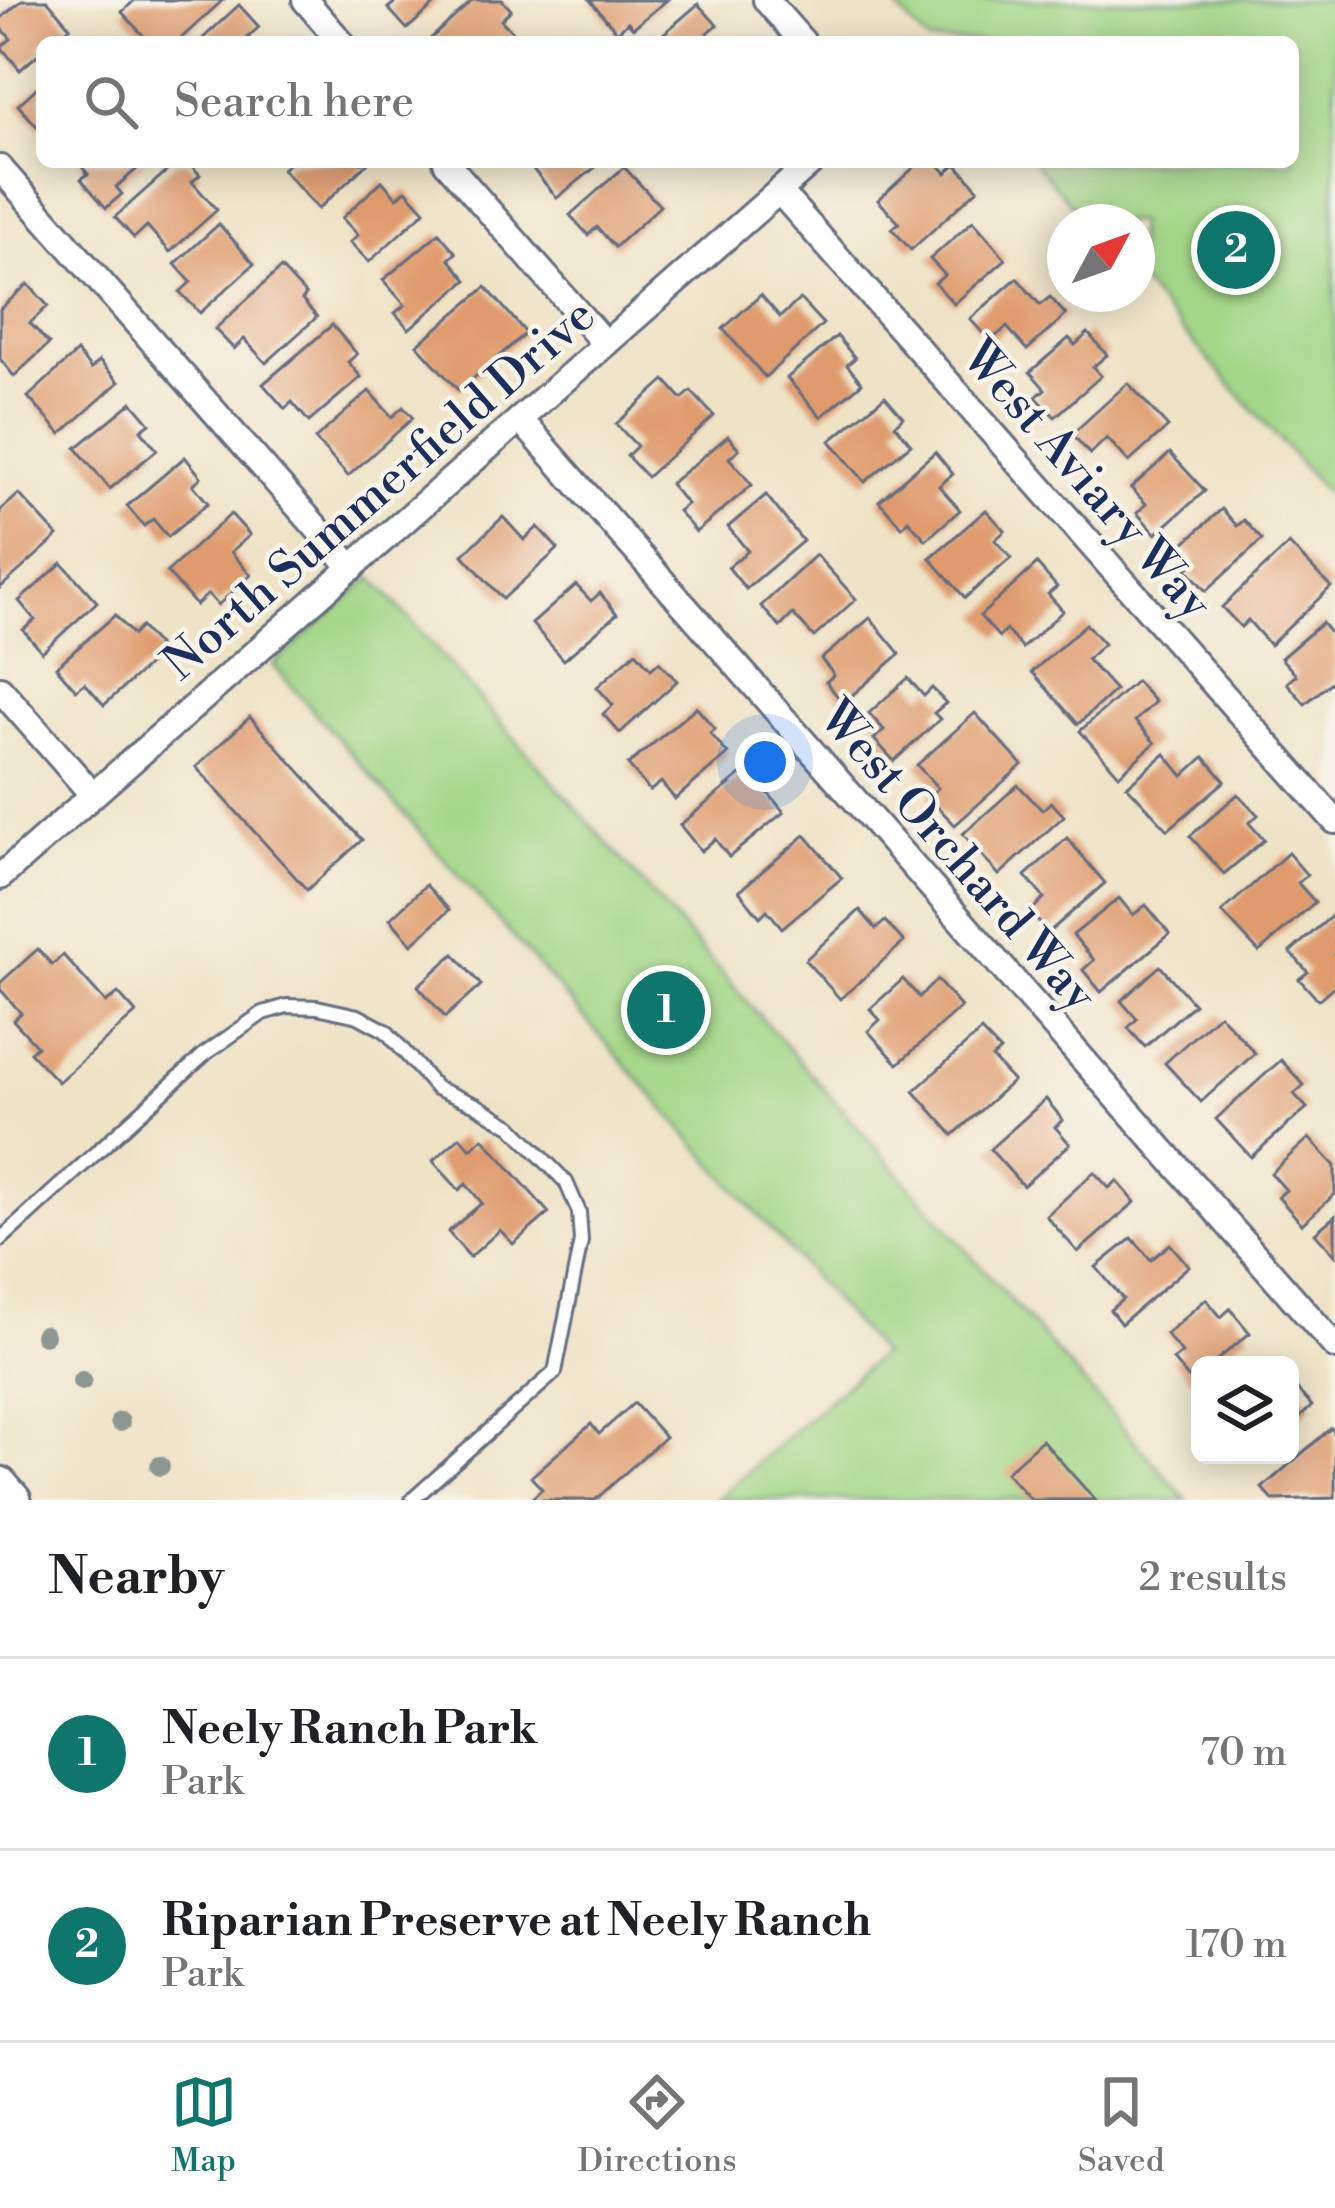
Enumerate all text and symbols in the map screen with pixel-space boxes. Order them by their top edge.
search box [36,36,1299,168]
icon: search [78,69,144,135]
text: Search here [174,74,414,131]
north arrow [1047,204,1155,312]
pin: 2 [1197,205,1275,295]
street label: North Summerfield Drive [152,286,608,694]
street label: West Aviary Way [947,327,1224,634]
street label: West Orchard Way [804,688,1109,1025]
your location [735,732,795,792]
pin: 1 [627,965,705,1055]
map controls [1191,1356,1299,1464]
button: layers [1191,1356,1299,1464]
text: Nearby [48,1546,224,1610]
text: 2 results [1139,1554,1287,1603]
text: Neely Ranch Park [162,1701,537,1758]
text: 1 [78,1729,96,1778]
text: 70 m [1200,1729,1287,1778]
text: Park [162,1758,243,1807]
text: Riparian Preserve at Neely Ranch [162,1893,871,1950]
text: 2 [75,1921,99,1970]
text: 170 m [1185,1921,1287,1970]
text: Park [162,1950,243,1999]
tab: Map [171,2069,237,2182]
tab: Directions [578,2069,737,2182]
tab: Saved [1078,2069,1164,2182]

